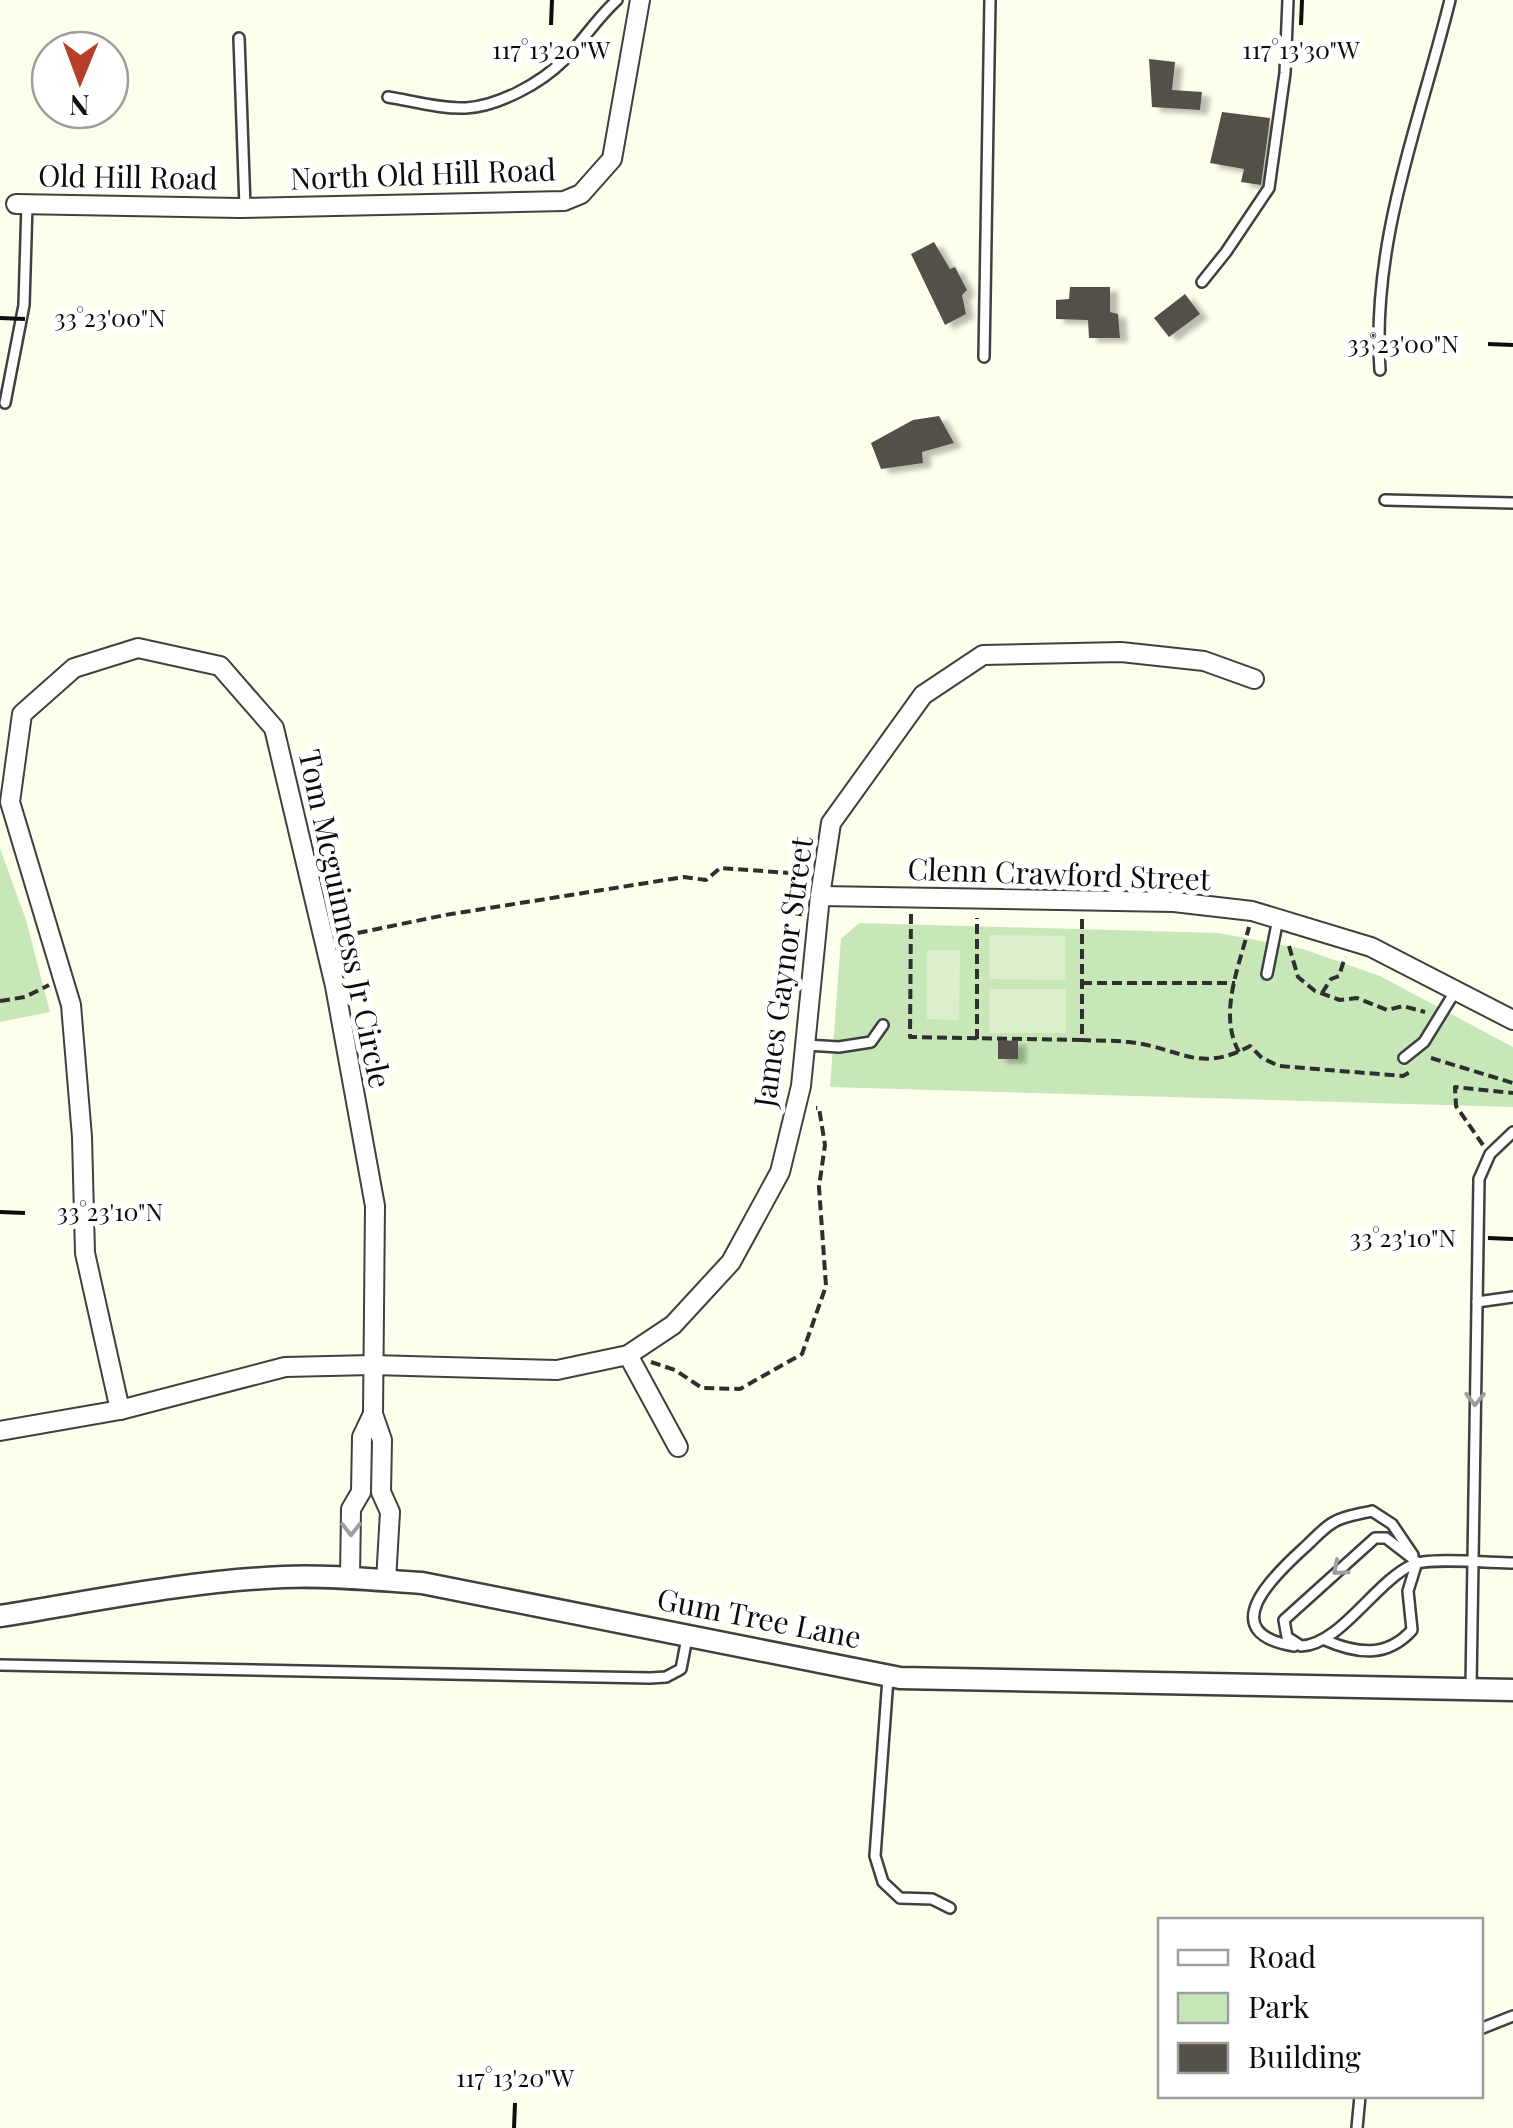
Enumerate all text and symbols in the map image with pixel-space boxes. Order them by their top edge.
north arrow [30,30,130,130]
text: 117°13'20"W [492,32,610,65]
text: 117°13'30"W [1242,32,1360,65]
text: N [69,88,90,125]
street label: North Old Hill Road [289,148,556,198]
street label: Old Hill Road [38,154,218,198]
text: 33°23'00"N [54,300,166,333]
text: 33°23'00"N [1347,326,1459,359]
street label: Tom Mcguinness Jr Circle [291,746,401,1092]
street label: James Gaynor Street [743,834,821,1111]
street label: Clenn Crawford Street [907,848,1212,898]
text: 33°23'10"N [57,1194,163,1227]
text: 33°23'10"N [1350,1220,1456,1253]
one-way arrow [1464,1392,1486,1408]
one-way arrow [340,1522,362,1538]
one-way arrow [1332,1557,1351,1575]
street label: Gum Tree Lane [654,1578,865,1656]
legend [1158,1918,1483,2098]
text: Road [1248,1936,1316,1976]
text: Park [1248,1986,1310,2026]
text: Building [1248,2036,1361,2076]
text: 117°13'20"W [456,2060,574,2093]

